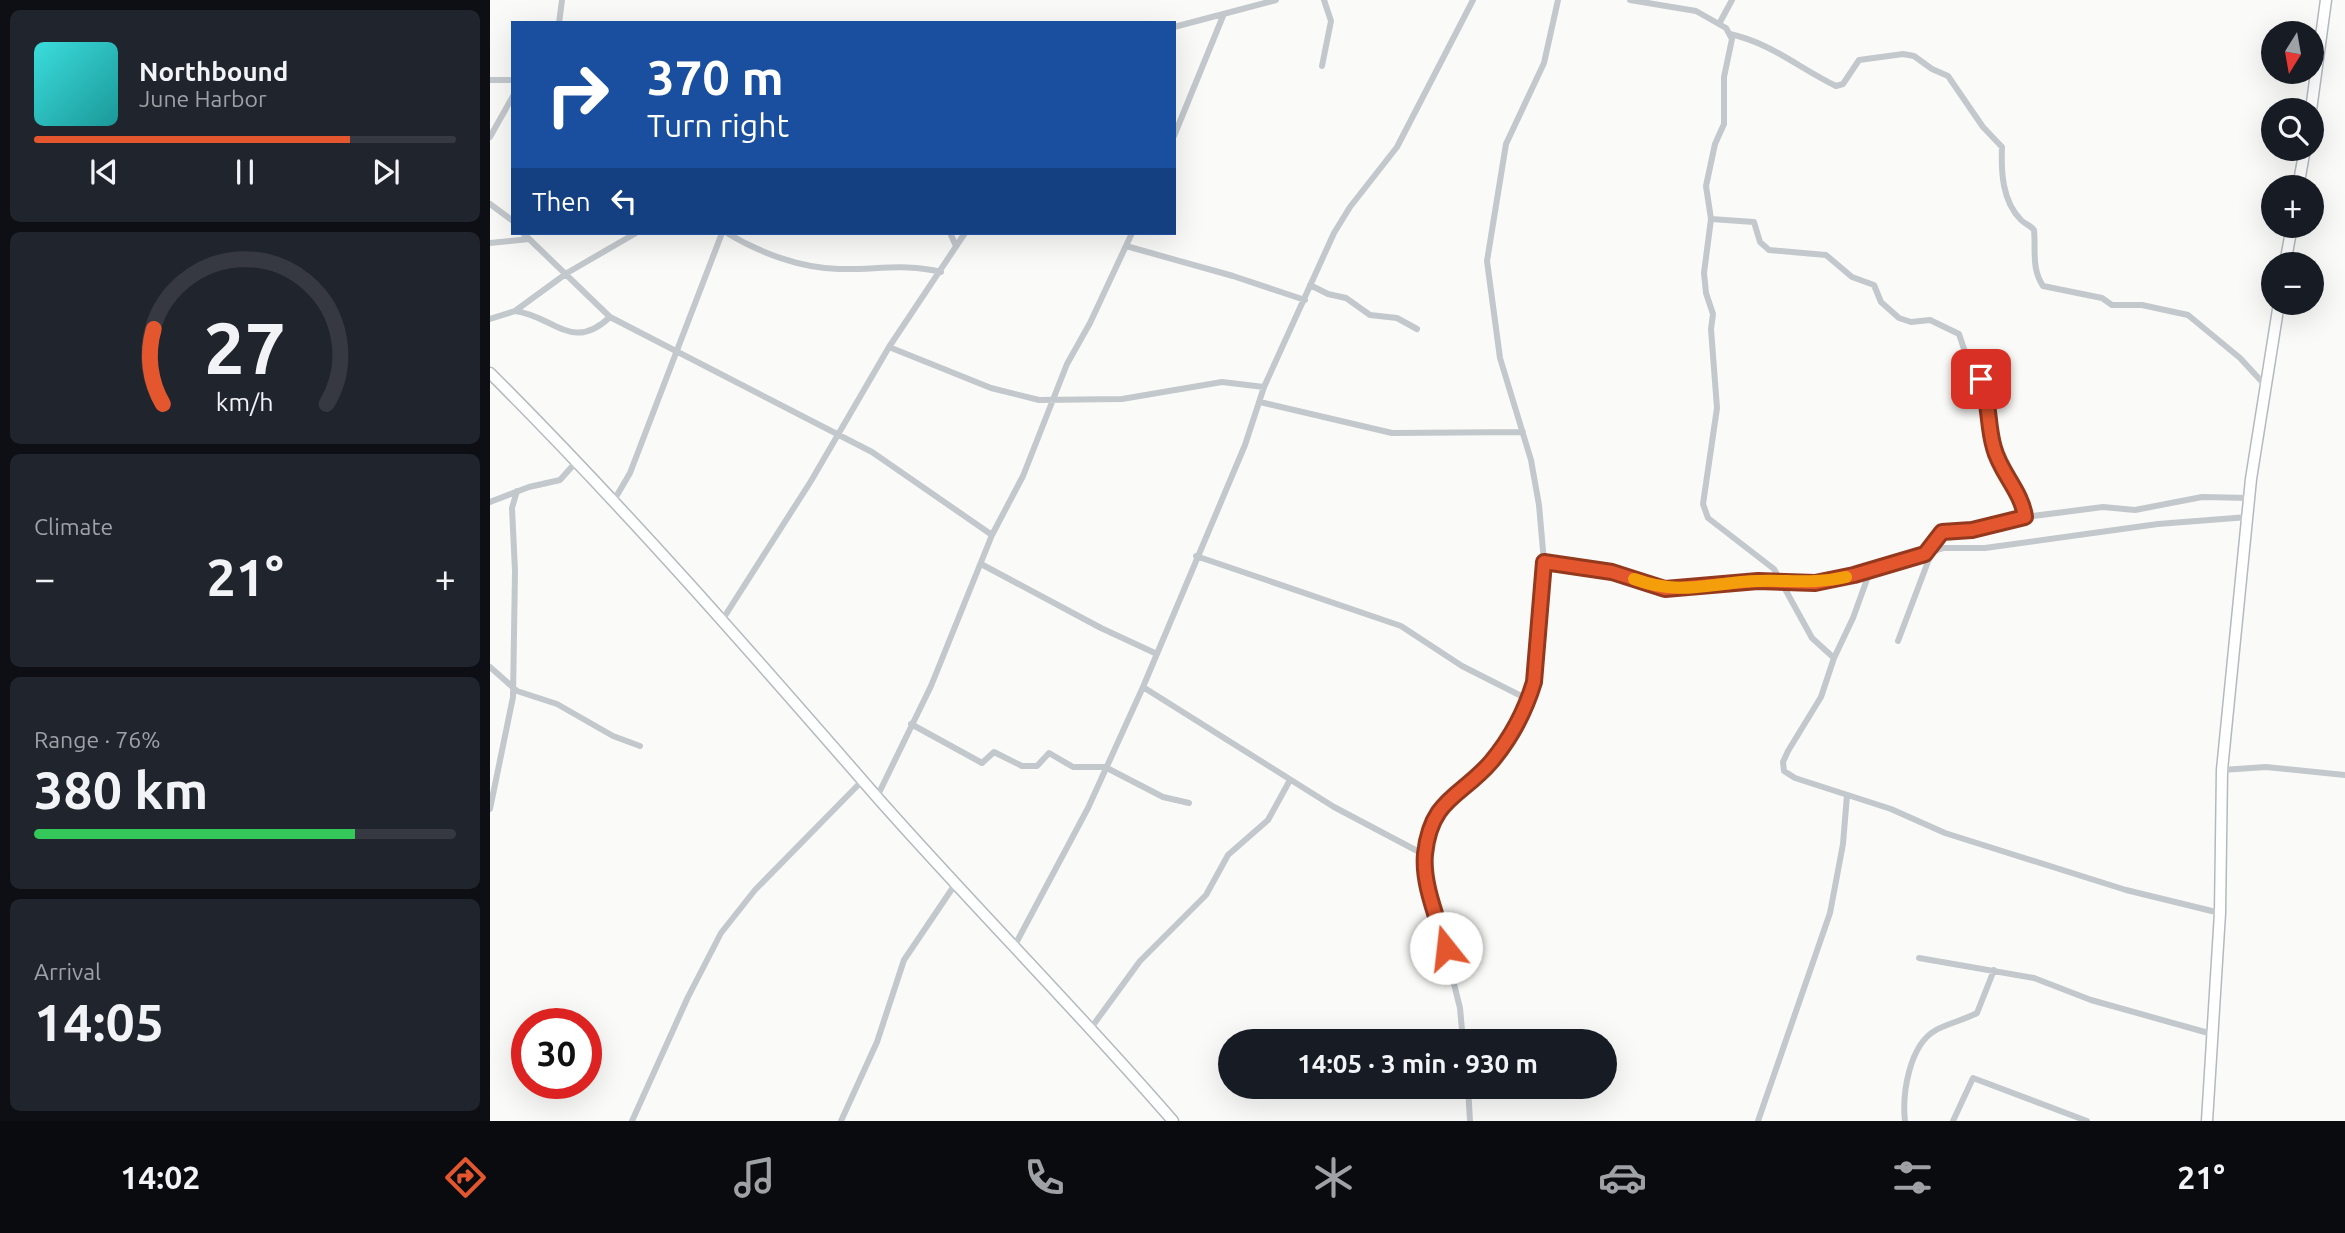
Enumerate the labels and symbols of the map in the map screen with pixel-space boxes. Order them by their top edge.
north arrow [2261,21,2324,84]
pin [1951,349,2011,409]
position arrow [1409,911,1483,985]
speed limit sign: 30 [511,1008,602,1099]

